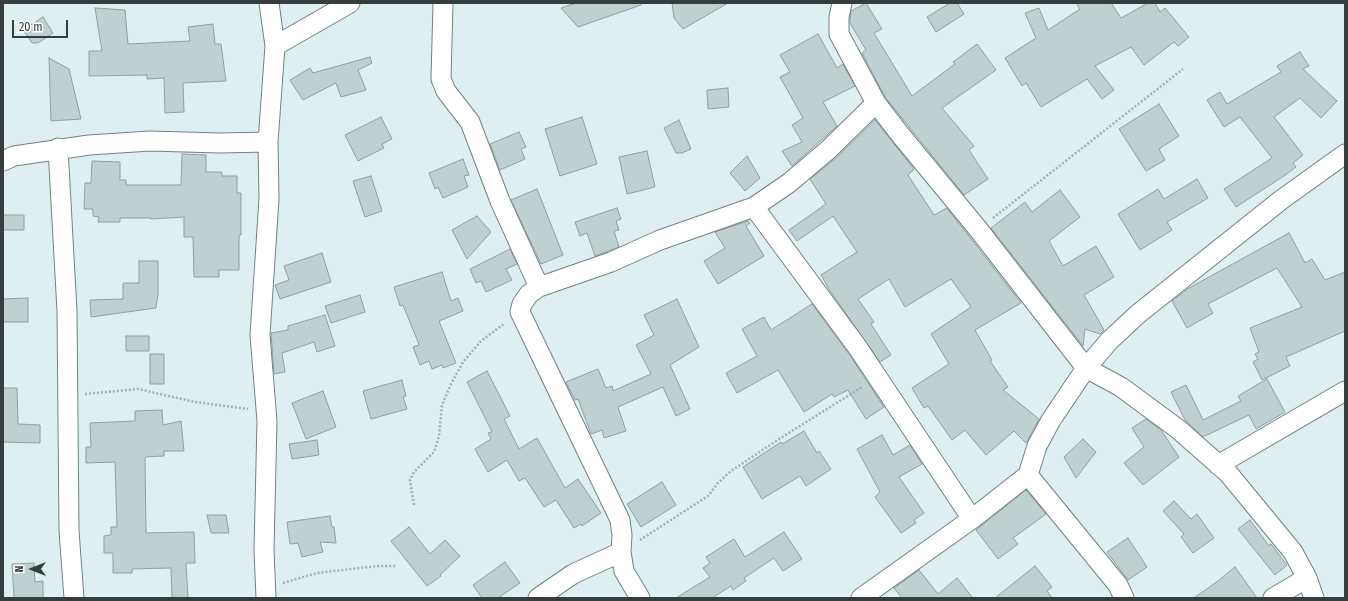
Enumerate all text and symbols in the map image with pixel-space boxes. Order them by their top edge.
scale bar [14,12,70,38]
text: 20 m [19,20,43,34]
north arrow [12,549,52,589]
text: N [13,566,26,572]

